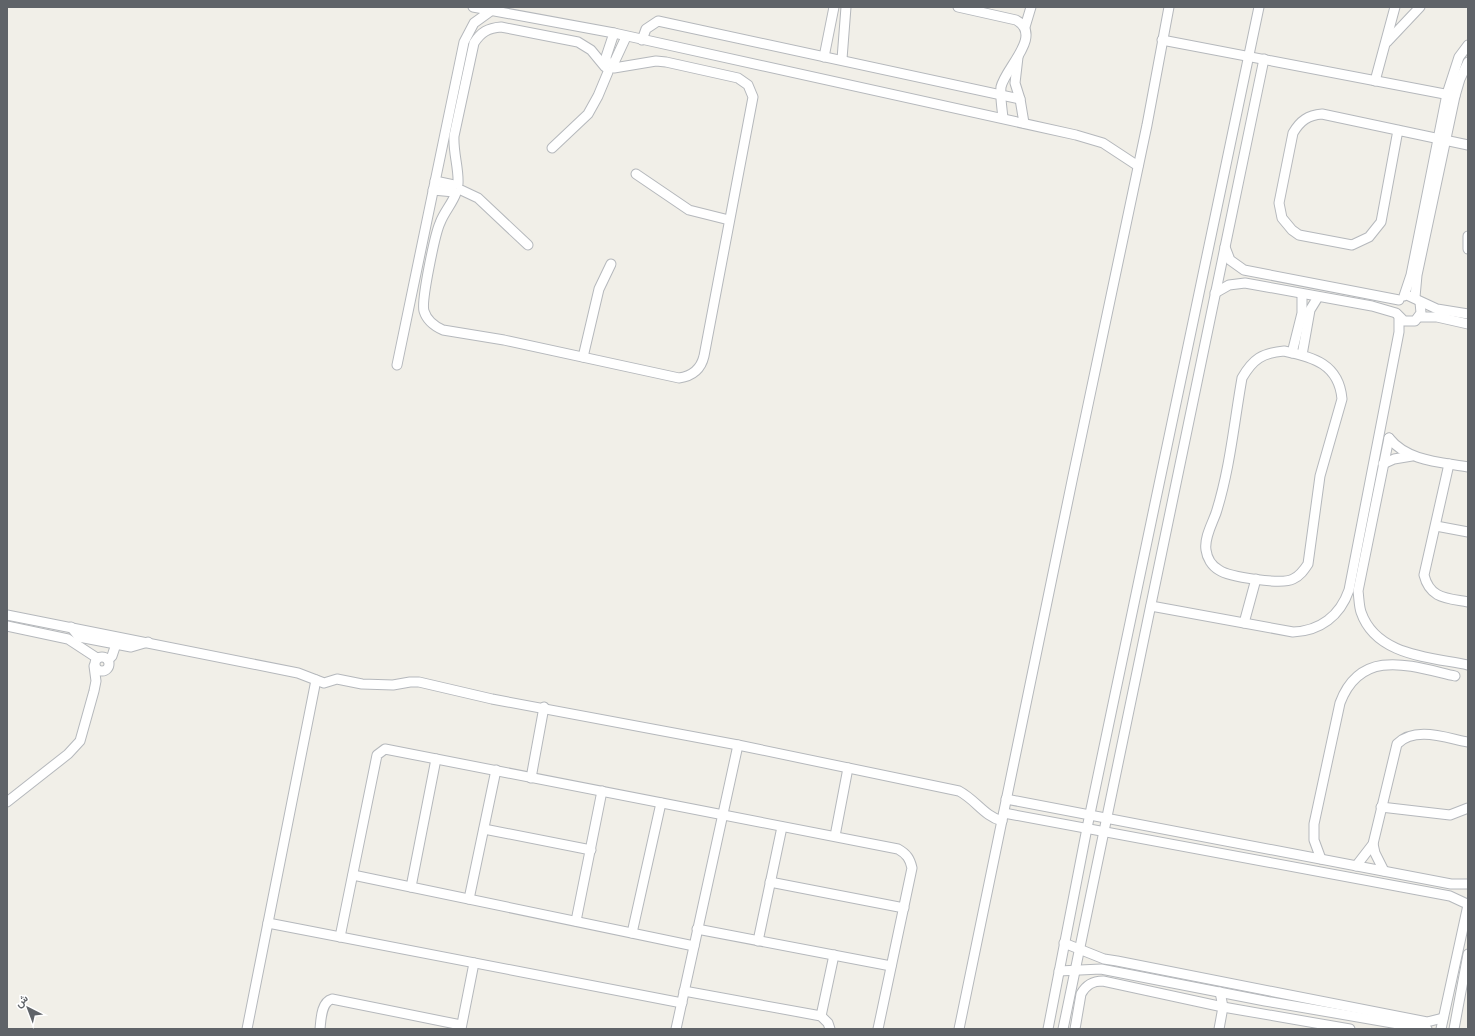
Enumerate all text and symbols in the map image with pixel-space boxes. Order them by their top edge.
north arrow [8,988,48,1028]
text: ش [12,991,31,1010]

